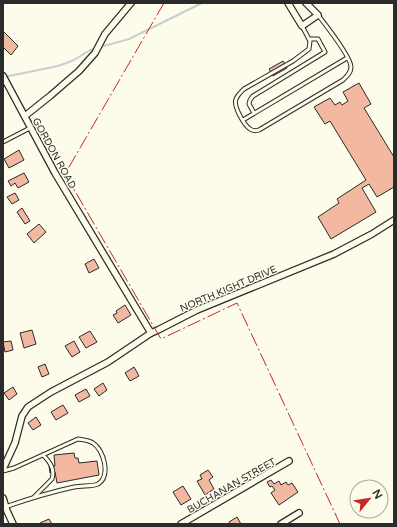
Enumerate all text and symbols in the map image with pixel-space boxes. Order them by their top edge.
street label: GORDON ROAD [30,116,79,191]
street label: NORTH KIGHT DRIVE [178,263,278,315]
street label: BUCHANAN STREET [185,456,278,516]
north arrow [349,479,389,519]
text: N [369,487,385,501]

